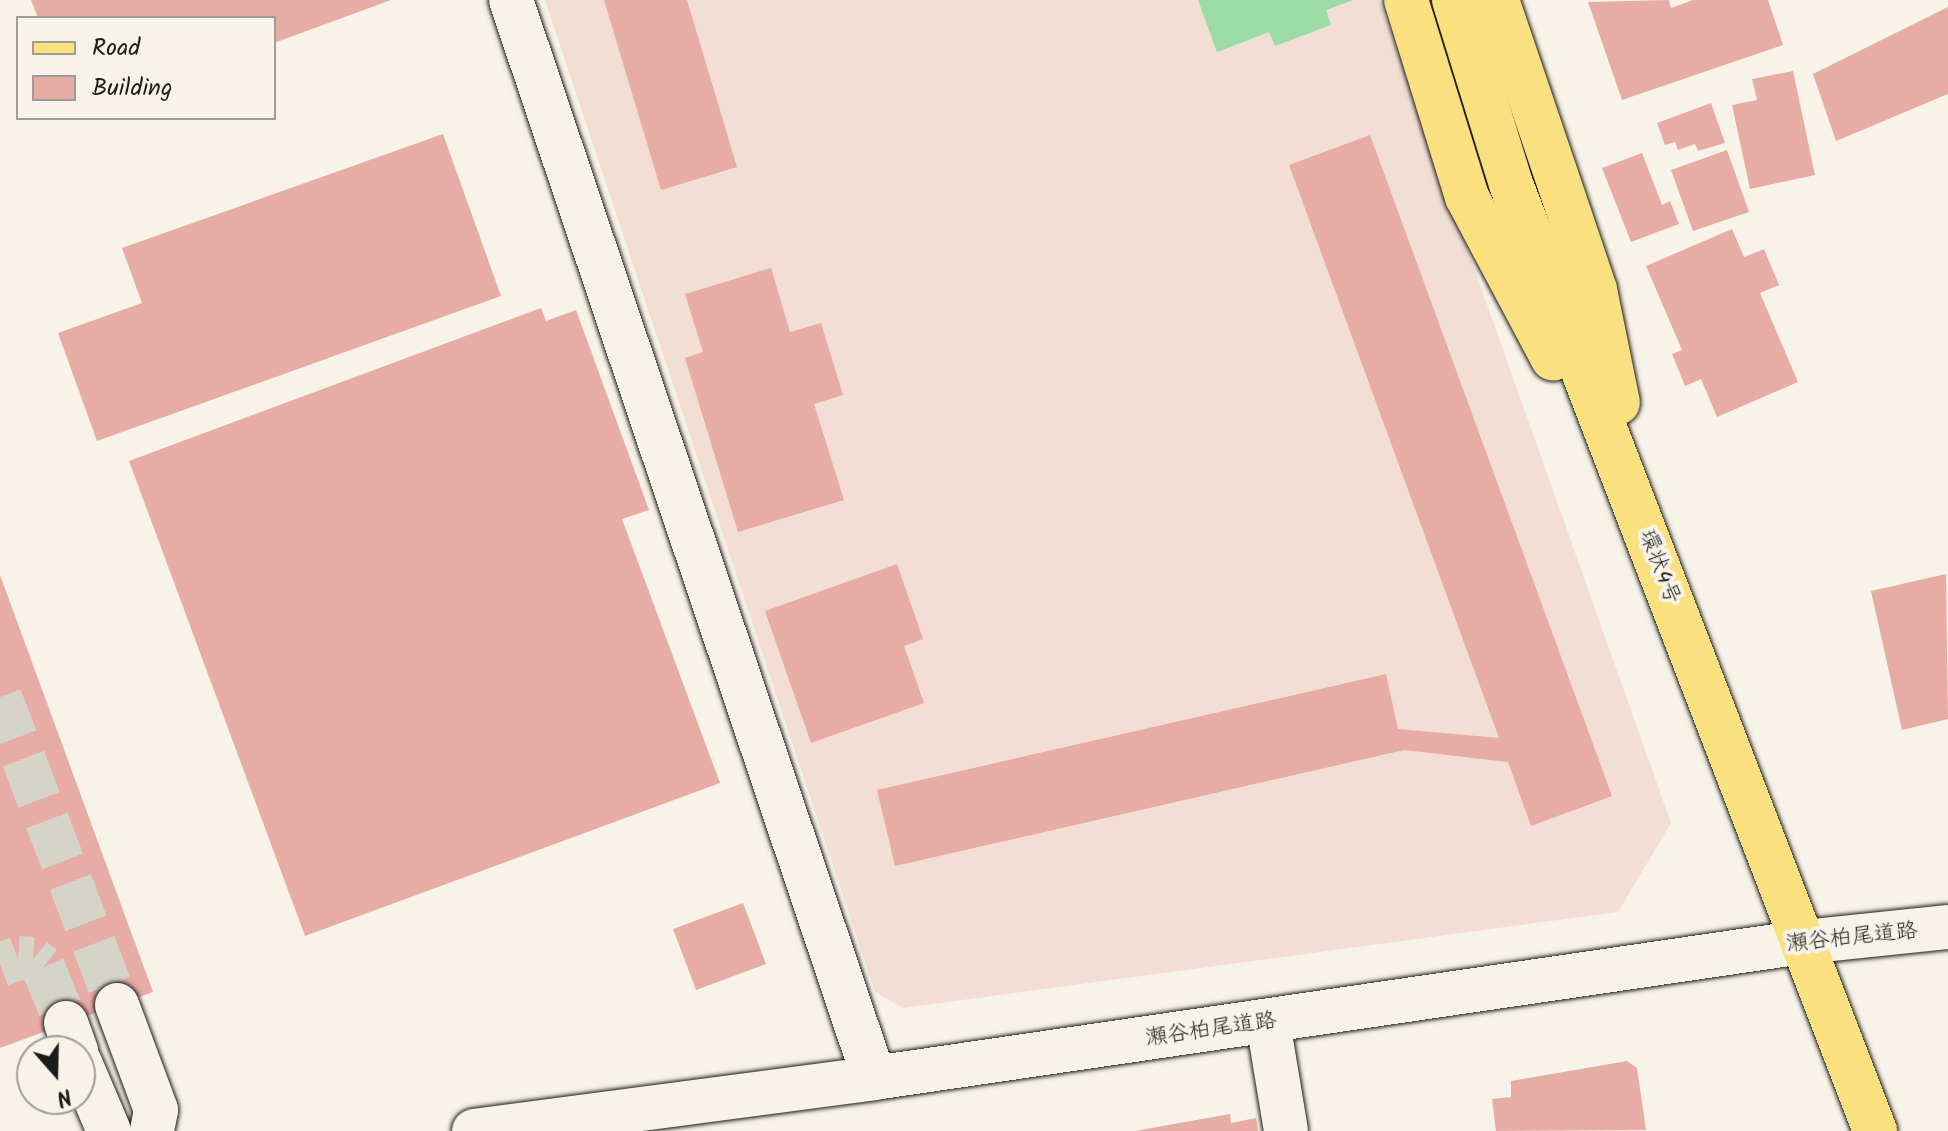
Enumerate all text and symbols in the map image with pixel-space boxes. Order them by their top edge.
legend [16,16,276,120]
text: Road [92,29,140,68]
text: Building [92,69,172,108]
street label: 環状4号 [1633,526,1685,608]
street label: 瀬谷柏尾道路 [1785,918,1919,958]
street label: 瀬谷柏尾道路 [1144,1008,1278,1052]
north arrow [16,1035,96,1115]
text: N [51,1077,76,1115]

